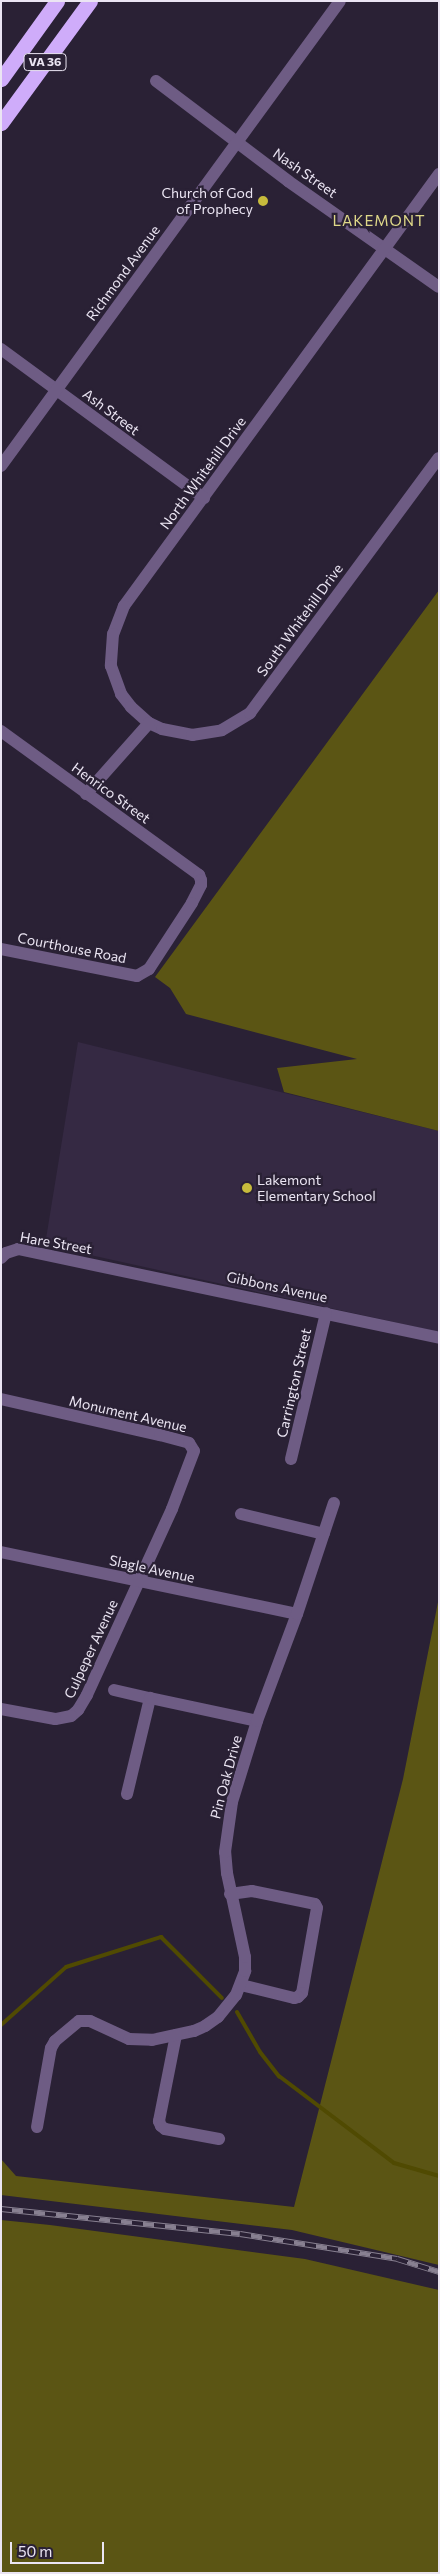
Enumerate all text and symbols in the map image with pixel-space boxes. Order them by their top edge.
road number: VA 36 [22,52,68,72]
street label: Nash Street [270,145,340,201]
place label: Church of God of Prophecy [161,185,253,218]
marker: Church of God of Prophecy [257,195,269,207]
district label: LAKEMONT [331,212,427,230]
street label: Richmond Avenue [83,222,163,324]
street label: Ash Street [79,385,143,439]
street label: North Whitehill Drive [156,413,250,533]
street label: South Whitehill Drive [254,560,346,680]
street label: Henrico Street [69,759,153,827]
street label: Courthouse Road [16,929,128,967]
place label: Lakemont Elementary School [257,1172,376,1204]
marker: Lakemont Elementary School [241,1182,253,1194]
street label: Hare Street [19,1228,93,1258]
street label: Gibbons Avenue [225,1268,329,1306]
street label: Carrington Street [273,1327,315,1439]
street label: Monument Avenue [68,1392,188,1436]
street label: Slagle Avenue [108,1552,196,1586]
street label: Culpeper Avenue [61,1597,121,1701]
street label: Pin Oak Drive [207,1733,245,1821]
scale bar [12,2532,106,2564]
text: 50 m [18,2542,52,2560]

